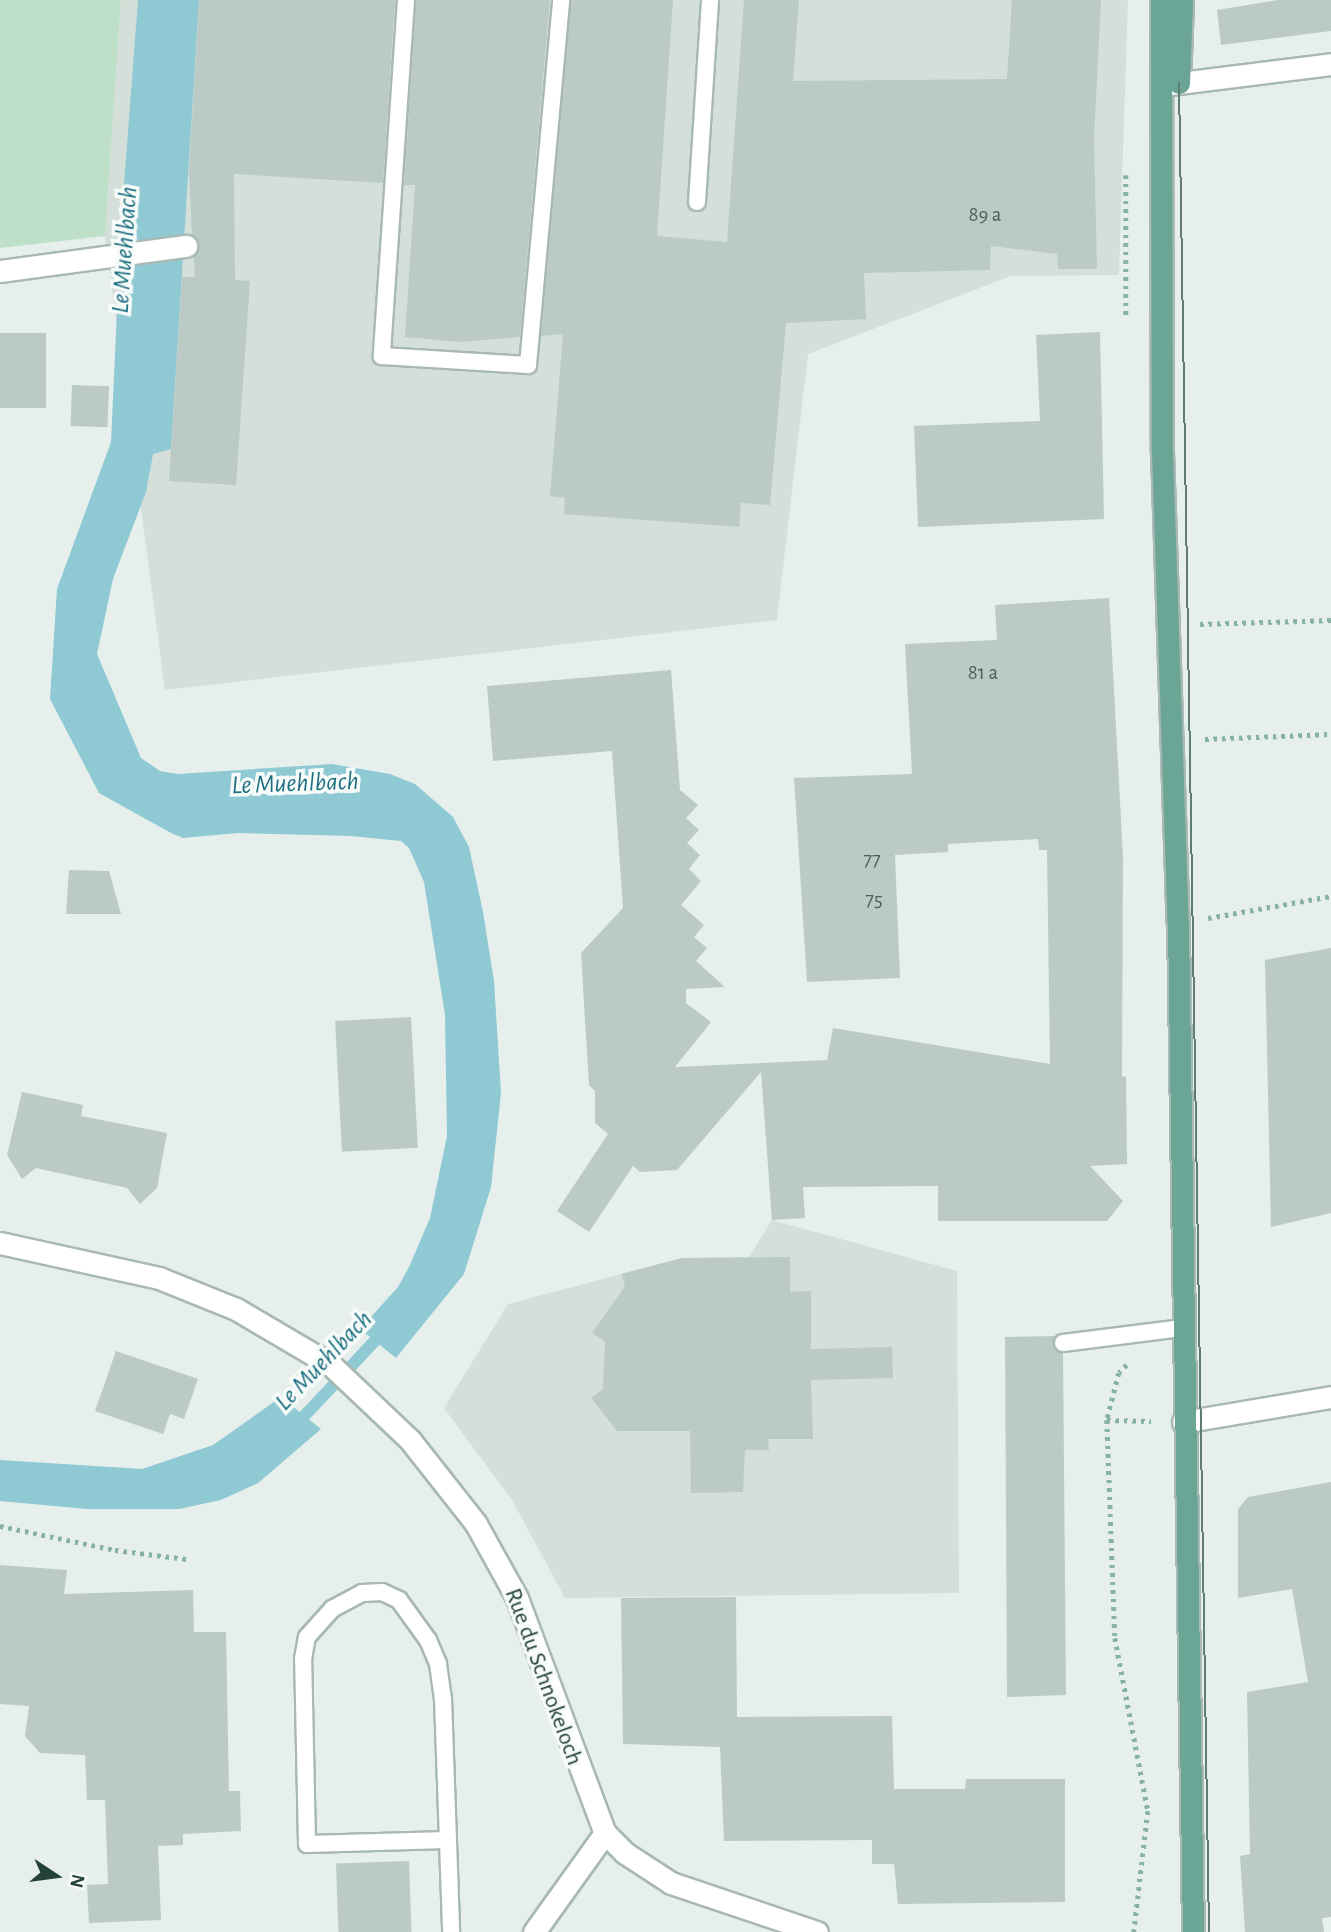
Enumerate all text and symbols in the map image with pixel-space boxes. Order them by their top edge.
water label: Le Muehlbach [105,185,145,315]
house number: 89 a [969,202,1001,228]
house number: 81 a [968,660,998,686]
water label: Le Muehlbach [231,766,359,802]
house number: 77 [863,847,881,873]
house number: 75 [865,887,883,913]
water label: Le Muehlbach [269,1304,379,1418]
street label: Rue du Schnokeloch [498,1585,588,1769]
north arrow [21,1841,91,1911]
text: N [66,1872,88,1889]

